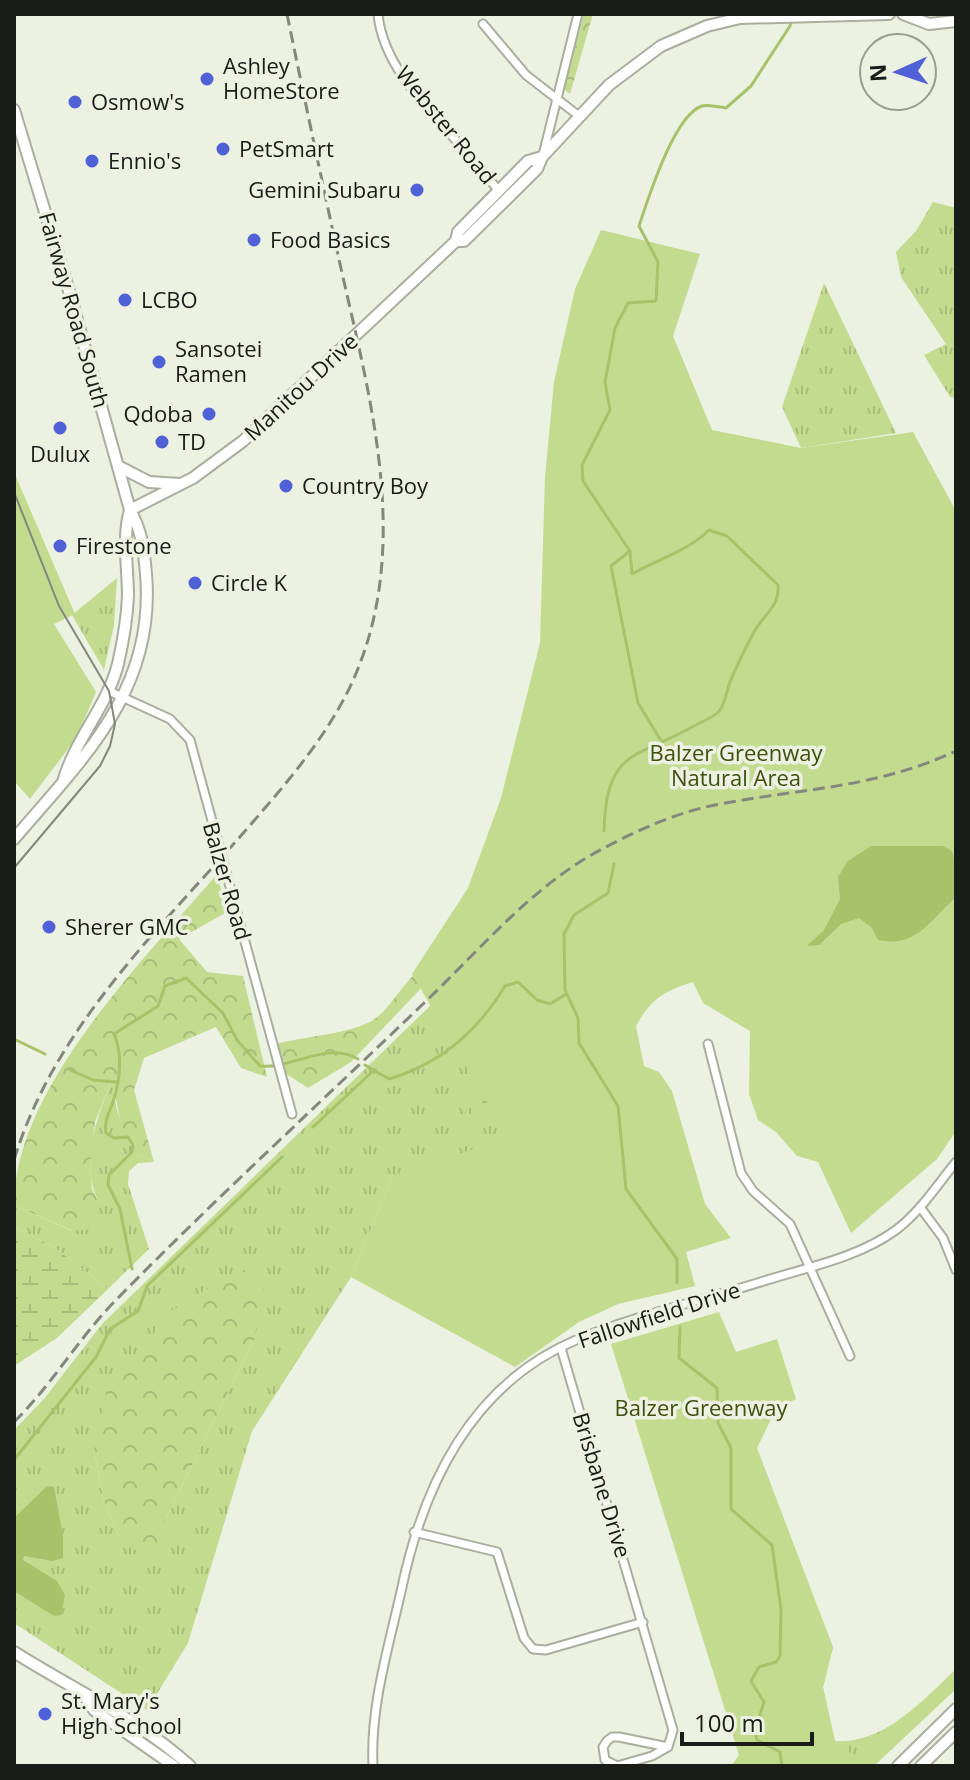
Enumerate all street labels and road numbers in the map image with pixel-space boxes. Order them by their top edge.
street label: Webster Road [390,59,504,190]
street label: Fairway Road South [33,208,117,411]
street label: Manitou Drive [237,326,364,447]
street label: Balzer Road [197,818,259,943]
street label: Fallowfield Drive [574,1274,744,1354]
street label: Brisbane Drive [567,1408,639,1561]

